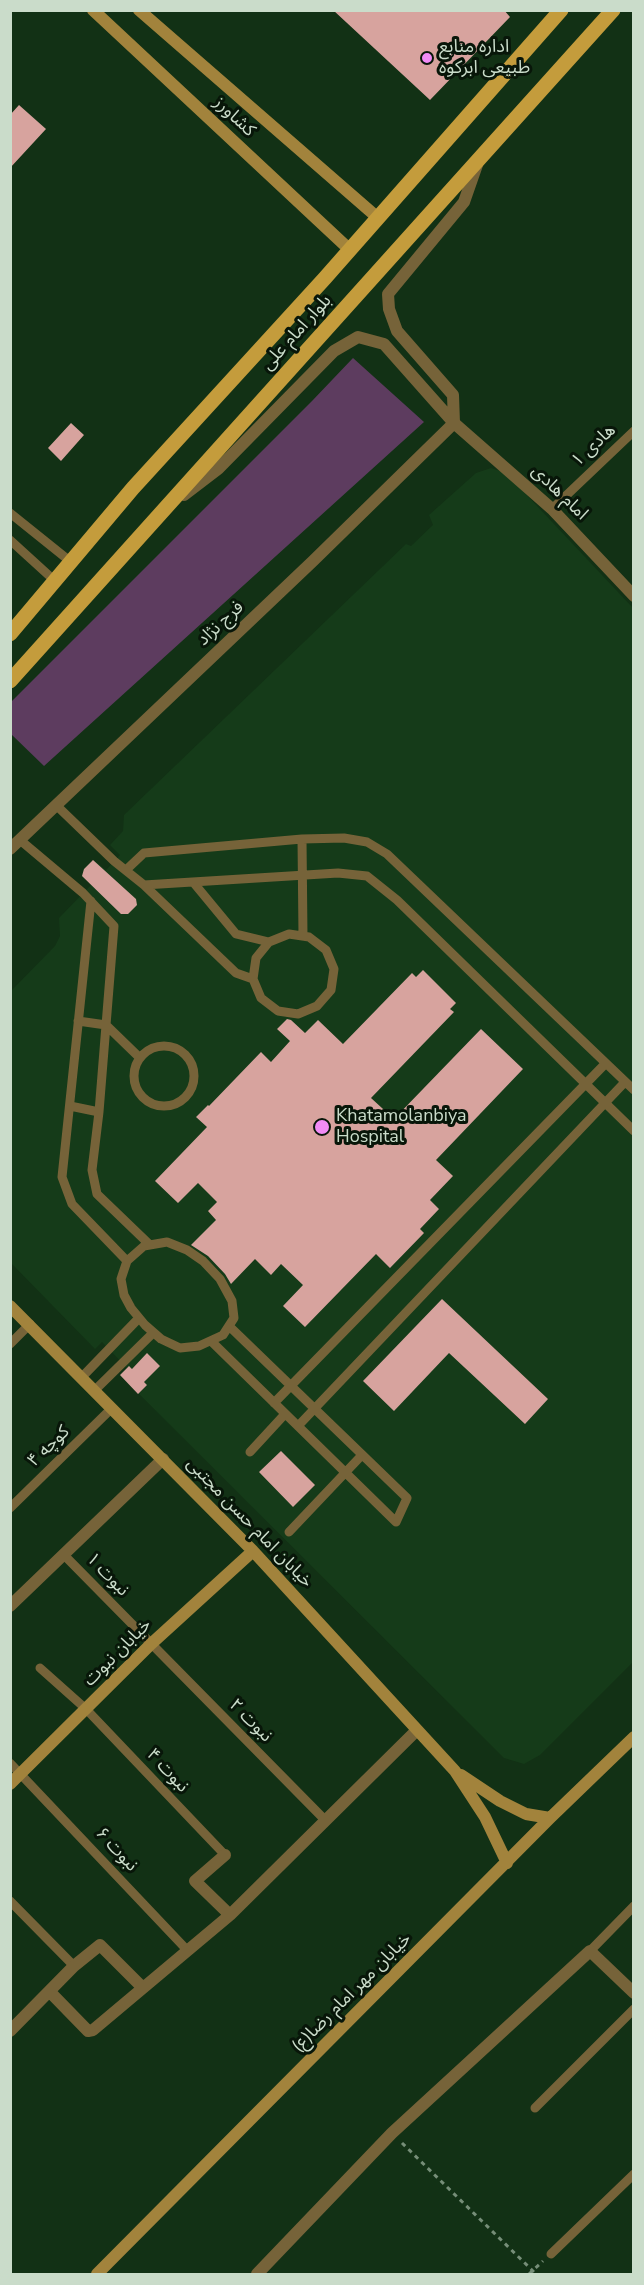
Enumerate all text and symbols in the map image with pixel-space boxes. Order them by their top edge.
place label: اداره منابع طبیعی ابرکوه [439,37,530,80]
marker: اداره منابع طبیعی ابرکوه [420,51,434,65]
street label: کشاورز [209,92,259,142]
street label: بلوار امام علی [257,291,337,375]
street label: هادی ۱ [567,420,621,472]
street label: امام هادی [526,461,592,525]
street label: فرج نژاد [193,597,249,651]
place label: Khatamolanbiya Hospital [336,1106,467,1148]
marker: Khatamolanbiya Hospital [313,1118,331,1136]
street label: کوچه ۴ [23,1422,75,1472]
street label: خیابان امام حسن مجتبی [181,1453,317,1593]
street label: نبوت ۱ [81,1549,133,1601]
street label: خیابان نبوت [80,1615,156,1691]
street label: نبوت ۲ [224,1695,276,1747]
street label: نبوت ۴ [141,1745,193,1797]
street label: نبوت ۶ [90,1824,142,1876]
street label: خیابان مهر امام رضا(ع) [288,1929,416,2057]

